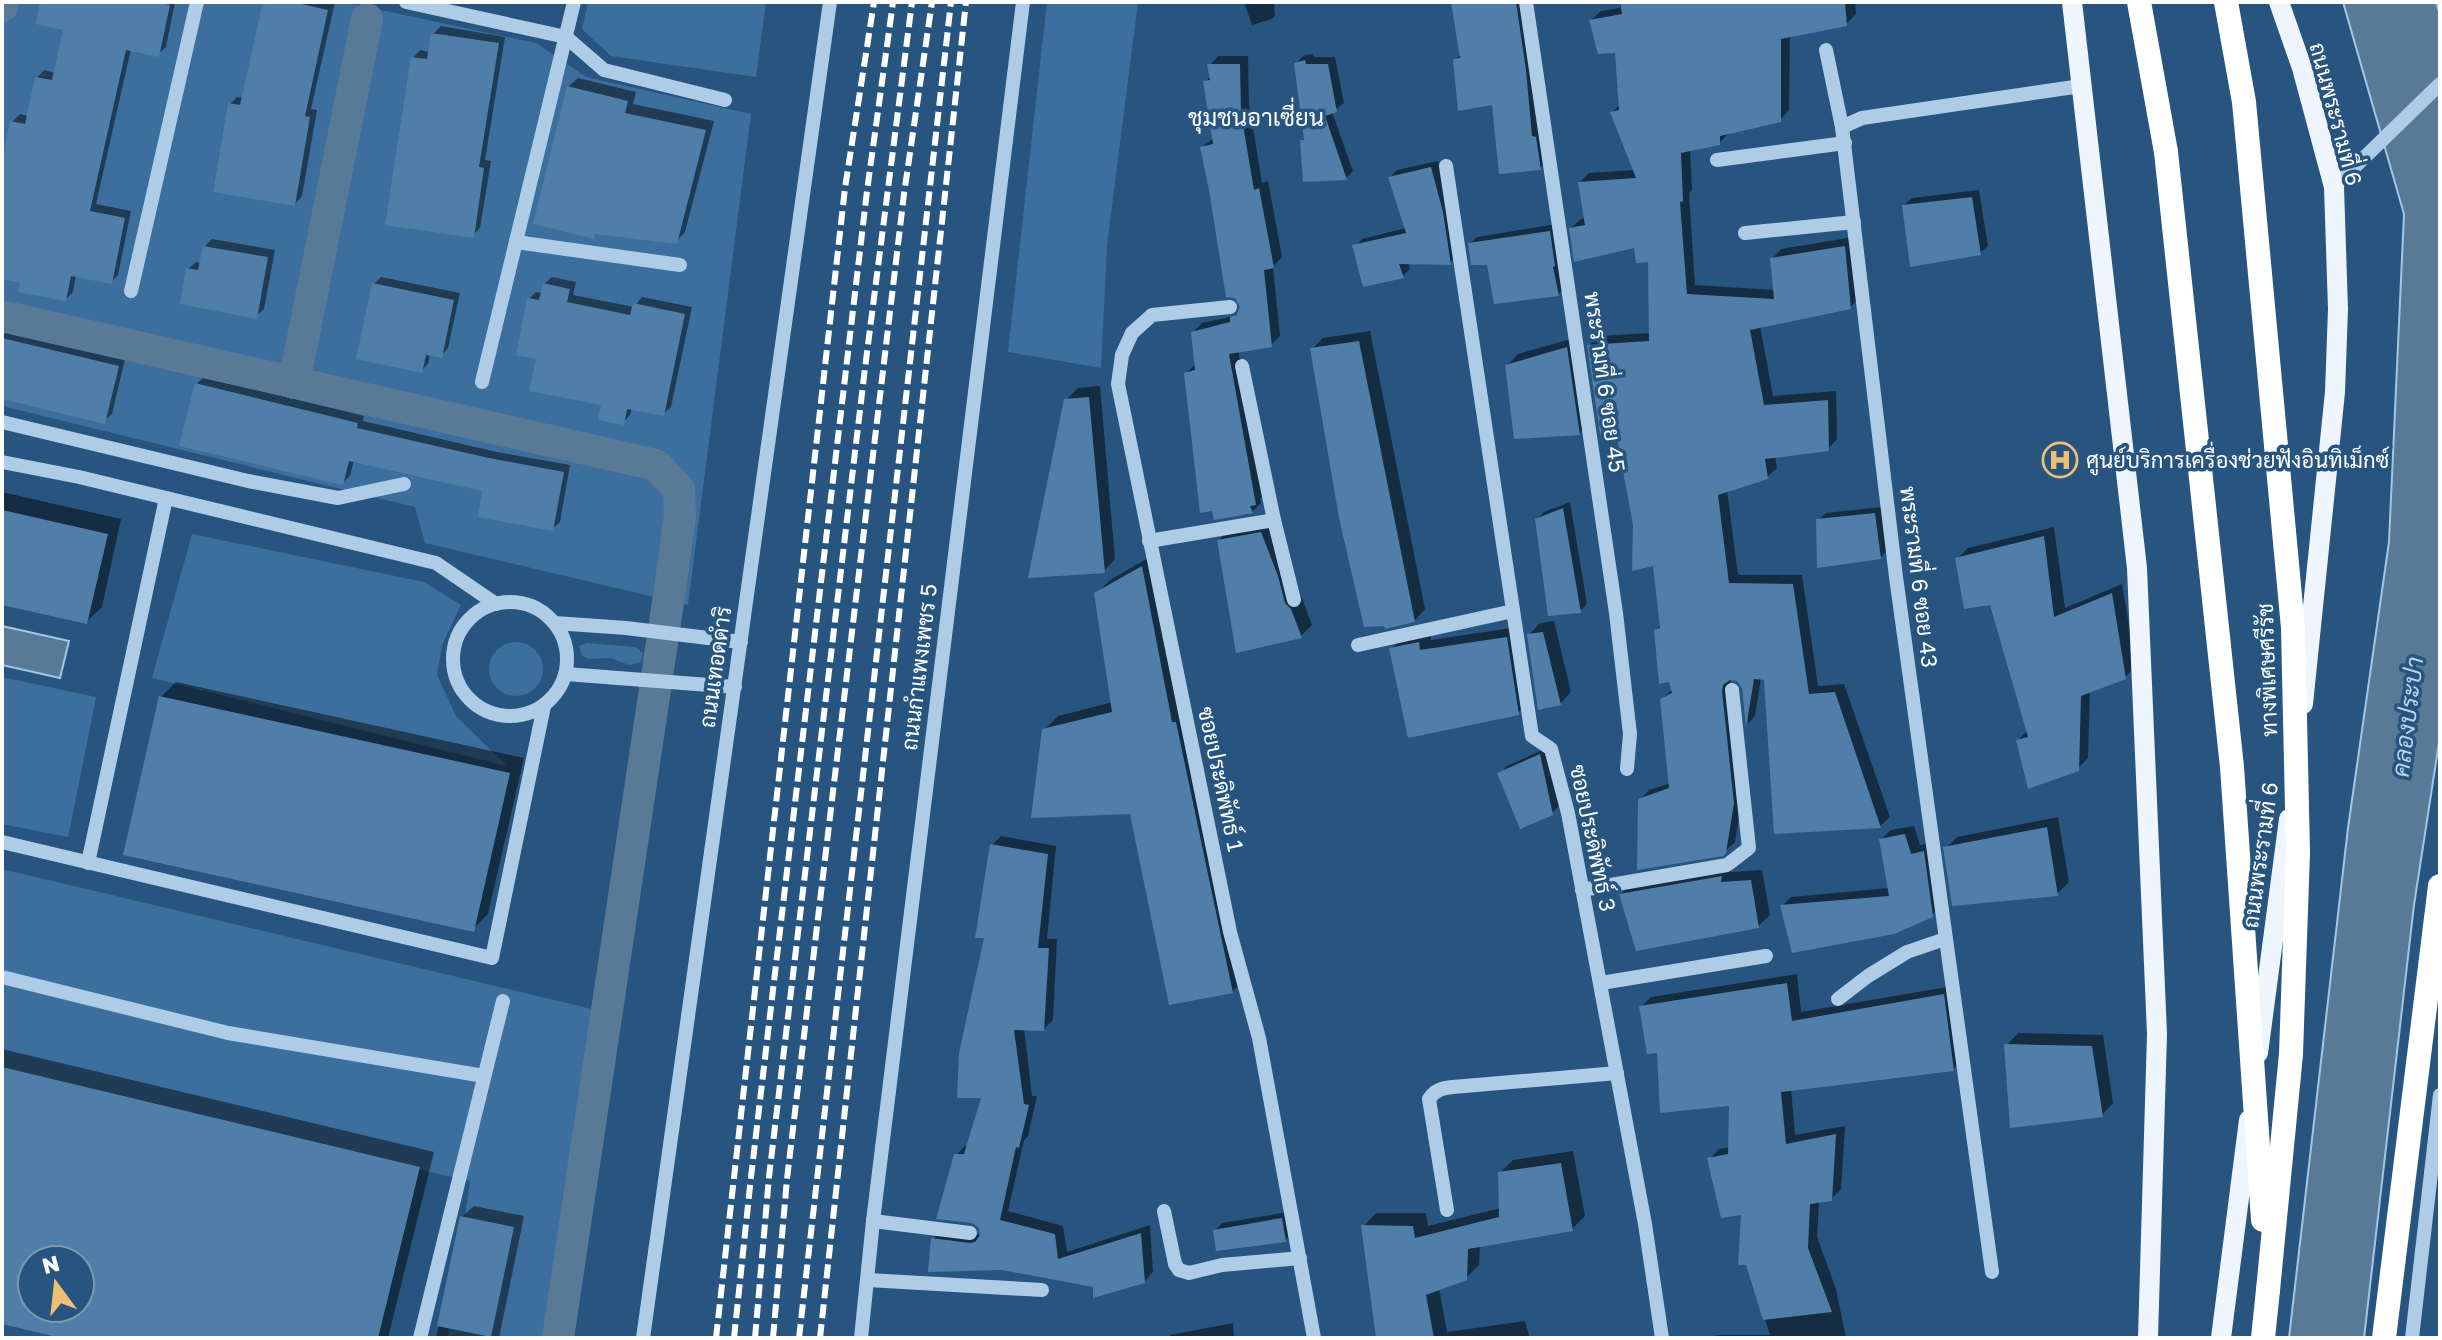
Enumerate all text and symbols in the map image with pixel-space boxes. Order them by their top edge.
street label: ถนนพระรามที่ 6 [2304,38,2373,188]
district label: ชุมชนอาเซี่ยน [1188,97,1324,134]
street label: พระรามที่ 6 ซอย 45 [1579,289,1637,474]
hospital icon: ศูนย์บริการเครื่องช่วยฟังอินทิเม็กซ์ [2041,441,2079,479]
place label: ศูนย์บริการเครื่องช่วยฟังอินทิเม็กซ์ [2086,441,2389,476]
street label: พระรามที่ 6 ซอย 43 [1895,484,1949,669]
street label: ถนนกำแพงเพชร 5 [895,582,942,752]
street label: ทางพิเศษศรีรัช [2251,603,2282,737]
street label: ถนนเทอดดำริ [693,604,736,729]
water label: คลองประปา [2385,655,2428,779]
street label: ซอยประดิพัทธ์ 1 [1193,704,1250,854]
street label: ซอยประดิพัทธ์ 3 [1565,762,1622,914]
street label: ถนนพระรามที่ 6 [2231,780,2283,930]
north arrow [16,1244,96,1324]
text: N [39,1249,62,1279]

